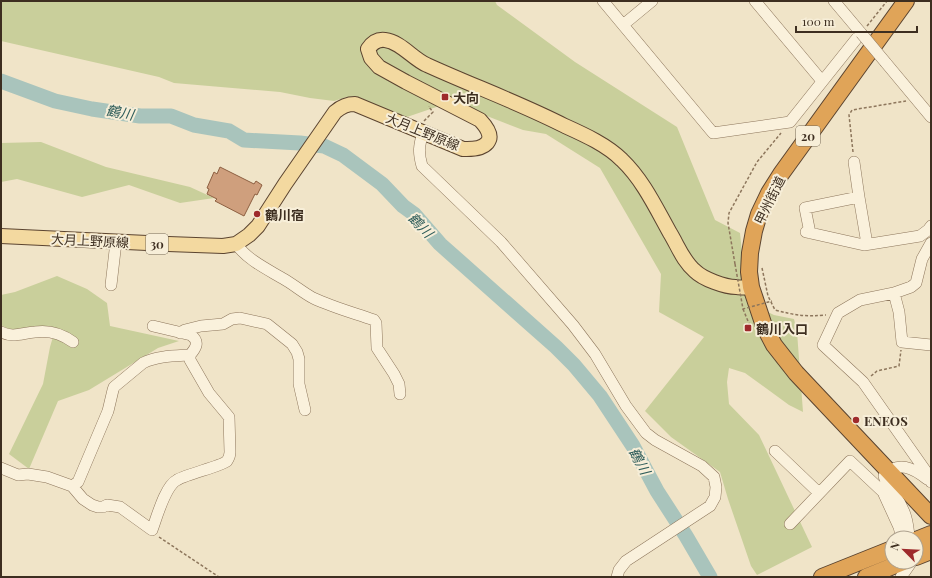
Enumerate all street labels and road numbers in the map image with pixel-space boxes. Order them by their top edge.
street label: 大月上野原線 [384,109,462,153]
road number: 20 [796,126,820,146]
street label: 甲州街道 [750,173,788,227]
street label: 大月上野原線 [51,229,129,251]
road number: 30 [146,234,168,254]

